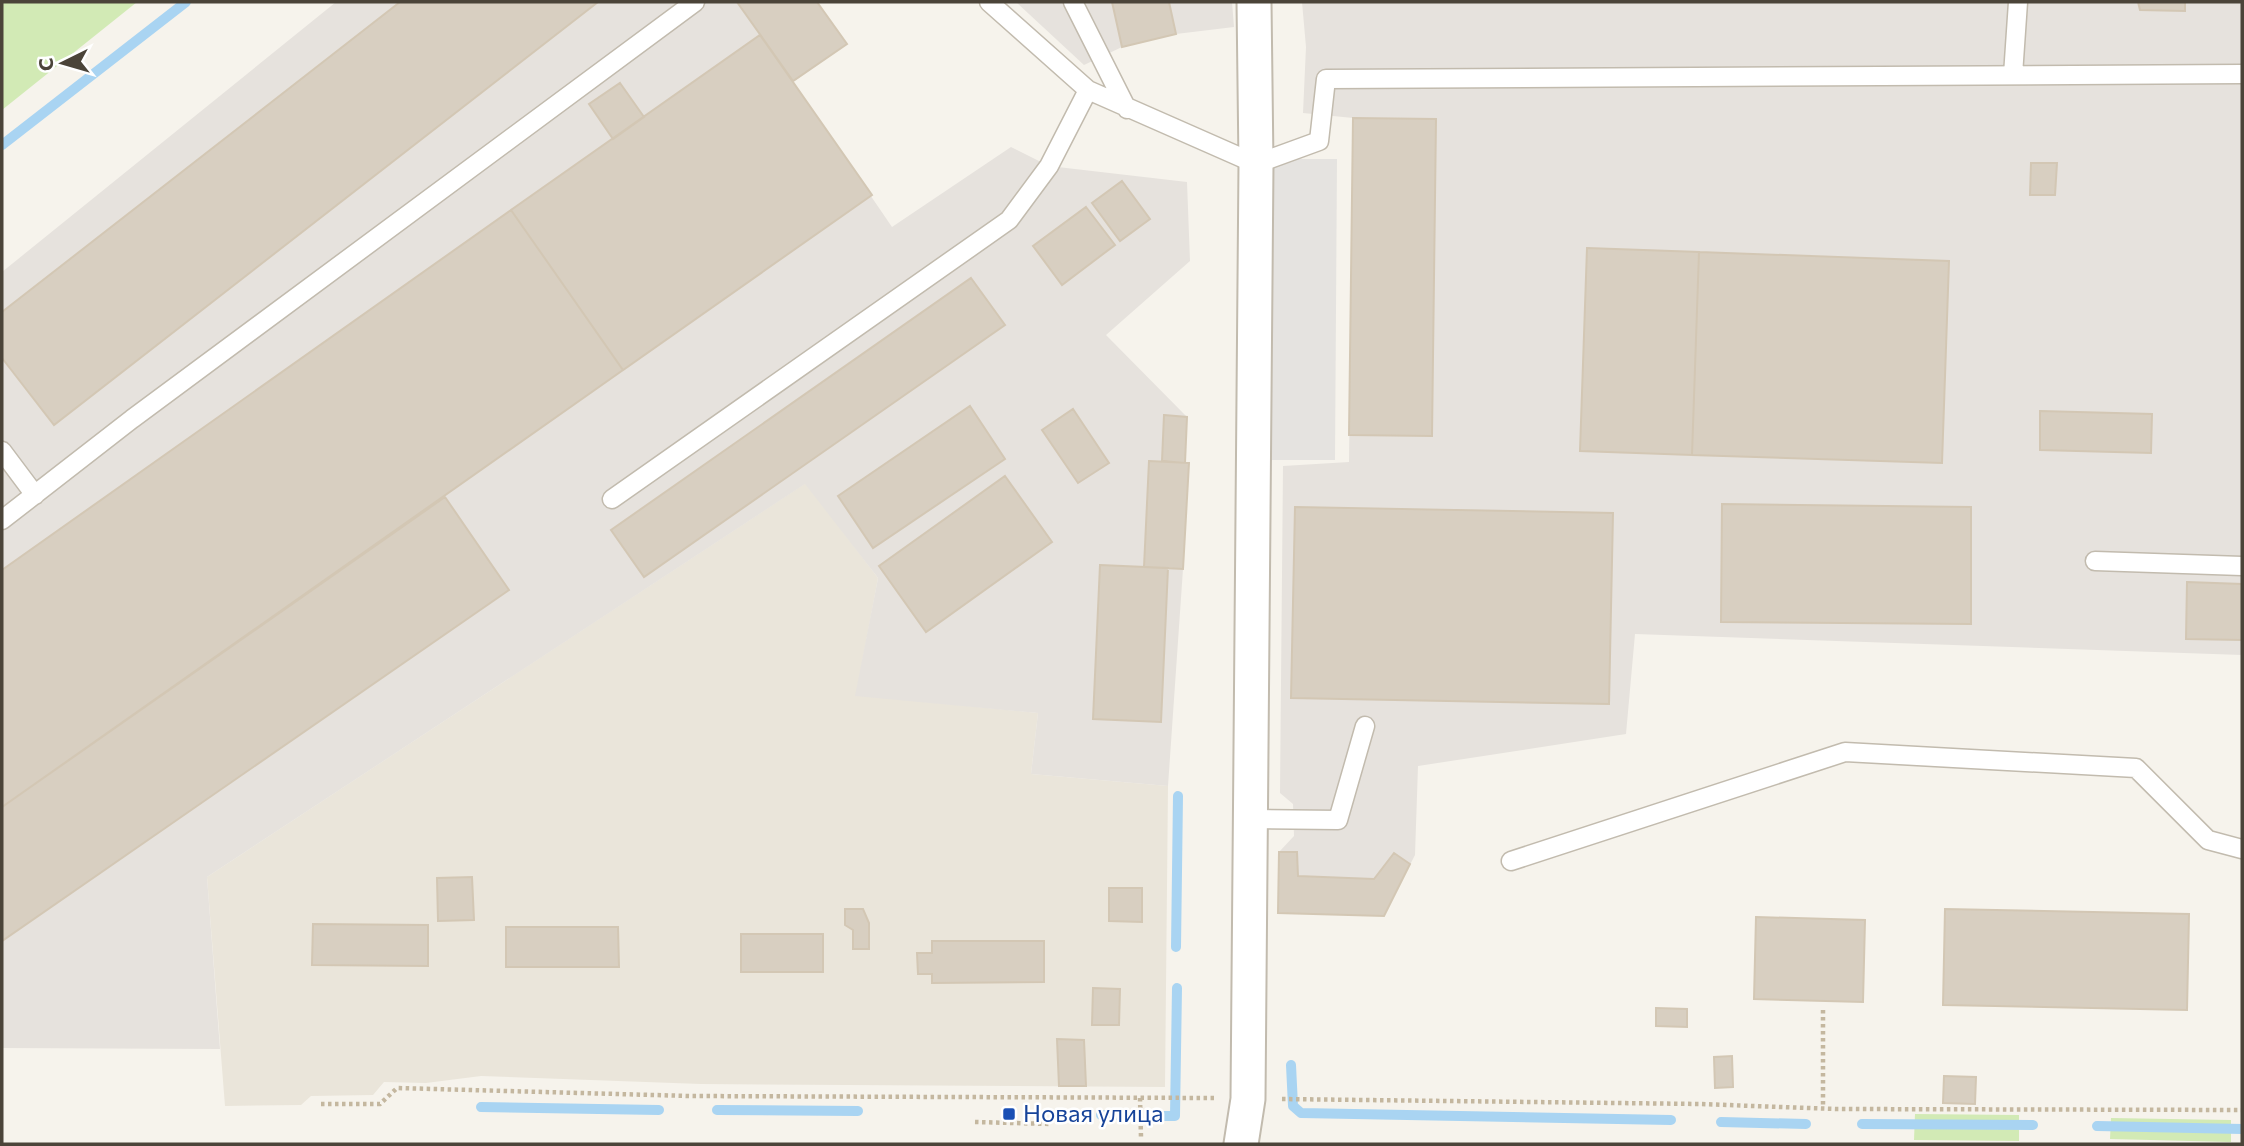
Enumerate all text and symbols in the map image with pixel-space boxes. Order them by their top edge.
north arrow [28,28,98,98]
text: С [34,57,58,72]
place label: Новая улица [1023,1098,1163,1127]
marker: Новая улица [1001,1106,1017,1122]

